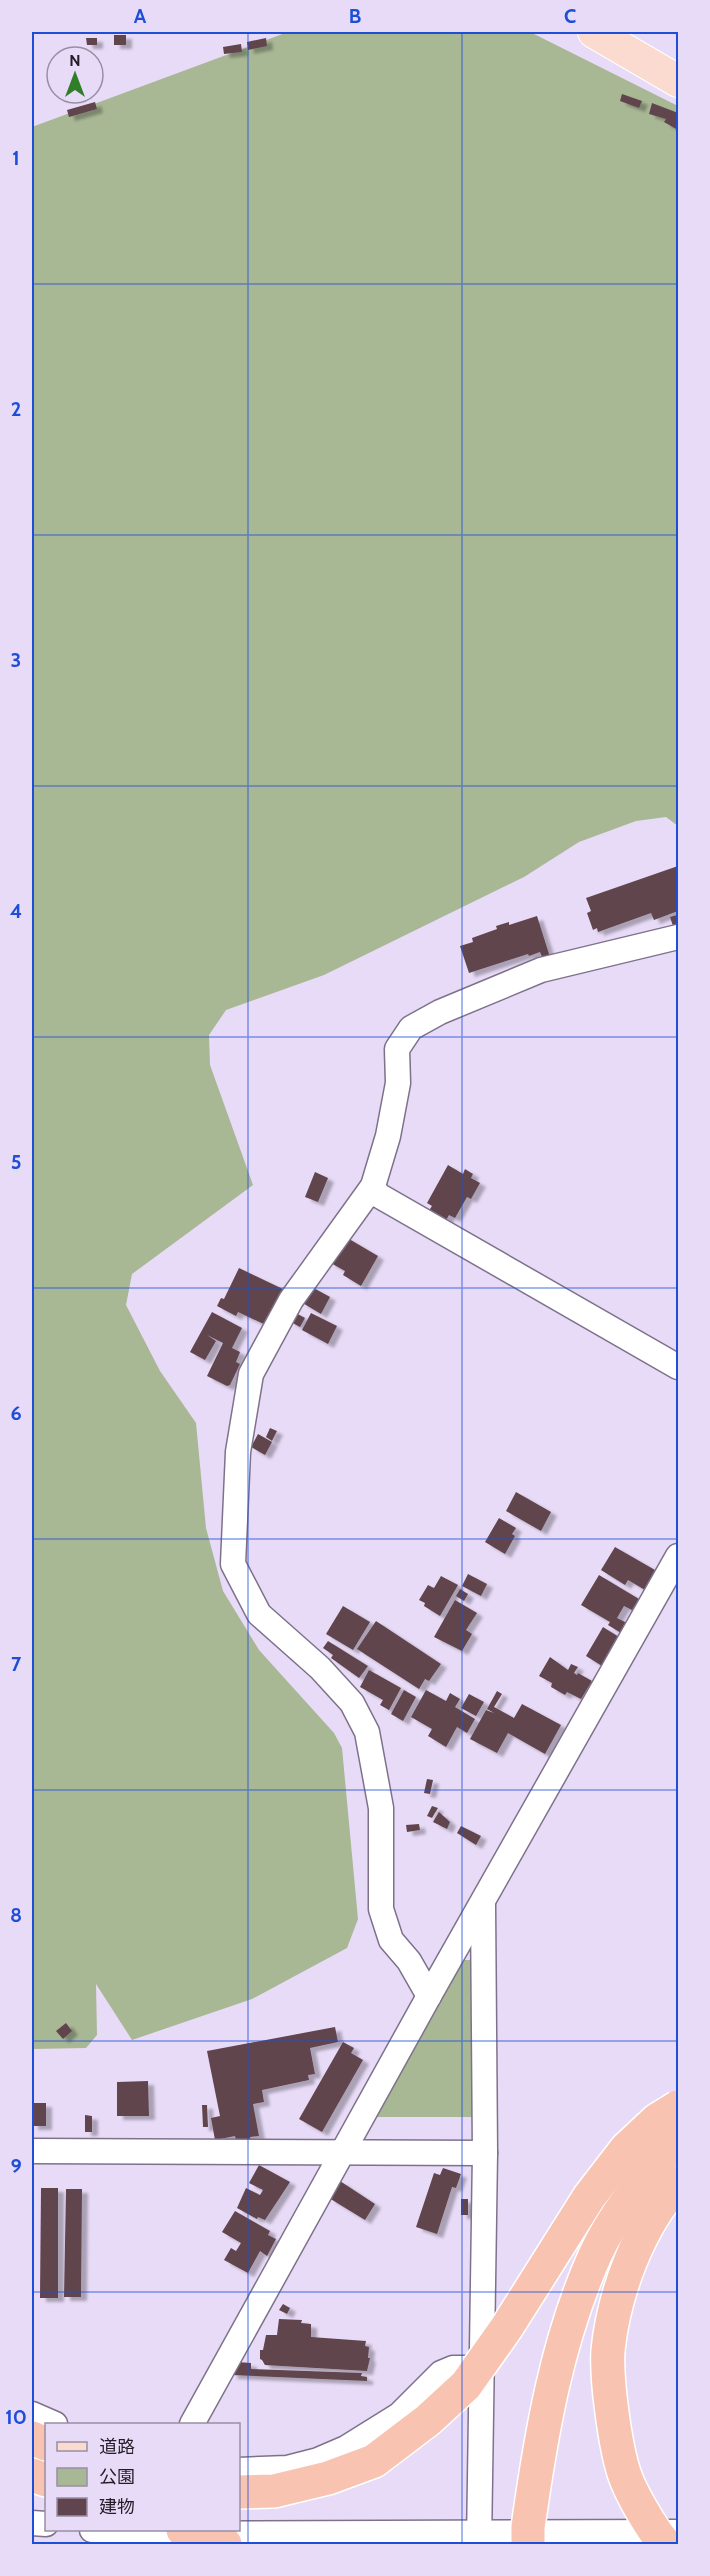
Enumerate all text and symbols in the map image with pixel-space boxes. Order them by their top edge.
text: A [134,4,147,28]
text: B [349,4,361,28]
text: C [564,4,576,28]
north arrow [45,45,105,105]
text: N [69,51,81,70]
text: 1 [12,146,20,170]
text: 2 [11,397,21,421]
text: 3 [11,648,21,672]
text: 4 [10,899,22,923]
text: 5 [11,1150,21,1174]
text: 6 [10,1401,22,1425]
text: 7 [11,1652,22,1676]
text: 8 [10,1903,22,1927]
text: 9 [10,2154,22,2178]
text: 10 [5,2405,27,2429]
legend [45,2423,240,2531]
text: 道路 [99,2436,135,2458]
text: 公園 [99,2466,135,2488]
text: 建物 [99,2496,135,2518]

